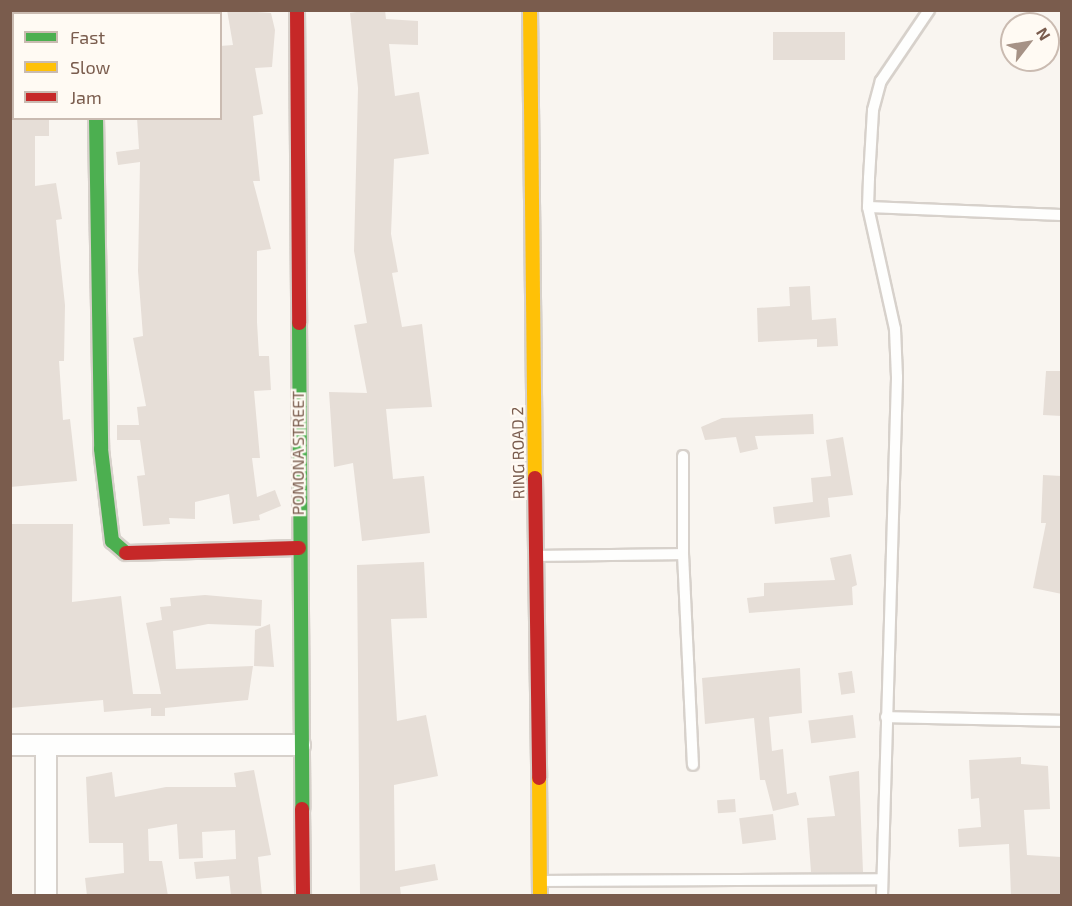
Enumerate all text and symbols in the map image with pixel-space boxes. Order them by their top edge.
legend [12,12,222,120]
north arrow [1000,12,1060,72]
text: N [1033,24,1055,43]
text: Fast [70,26,105,48]
text: Slow [70,56,110,78]
text: Jam [70,86,102,108]
street label: POMONA STREET [288,390,308,516]
street label: RING ROAD 2 [508,407,528,499]

